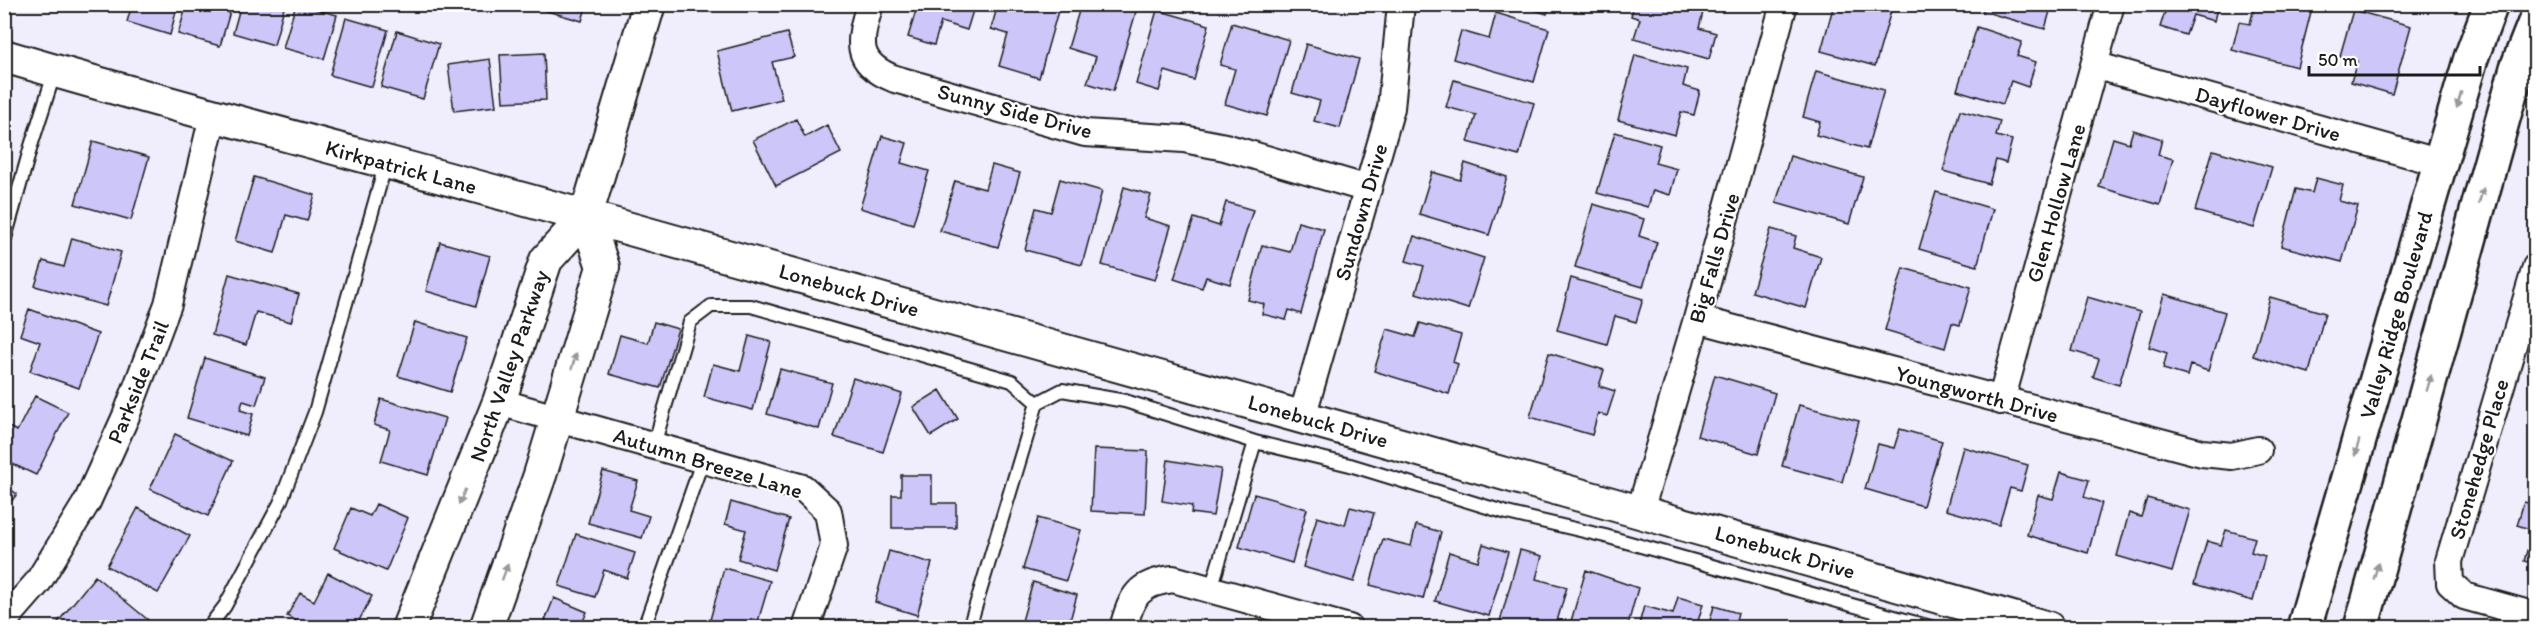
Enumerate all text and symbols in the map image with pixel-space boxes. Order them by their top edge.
scale bar [2309,39,2480,77]
text: 50 m [2318,49,2358,71]
street label: Sunny Side Drive [935,77,1095,145]
street label: Dayflower Drive [2192,80,2344,148]
one-way arrow [2454,91,2463,109]
street label: Glen Hollow Lane [2020,120,2092,286]
street label: Kirkpatrick Lane [322,134,480,200]
street label: Sundown Drive [1329,140,1393,284]
one-way arrow [2477,186,2486,204]
street label: Big Falls Drive [1682,190,1746,326]
street label: Valley Ridge Boulevard [2353,208,2439,422]
street label: Lonebuck Drive [776,257,922,323]
street label: North Valley Parkway [463,266,555,466]
street label: Parkside Trail [101,316,175,448]
one-way arrow [570,352,579,370]
street label: Youngworth Drive [1893,359,2061,429]
one-way arrow [2425,374,2434,392]
street label: Stonehedge Place [2443,376,2515,542]
street label: Lonebuck Drive [1245,388,1391,454]
street label: Autumn Breeze Lane [610,421,806,505]
one-way arrow [2352,439,2361,457]
one-way arrow [457,488,467,506]
street label: Lonebuck Drive [1712,519,1858,585]
one-way arrow [2372,562,2382,580]
one-way arrow [501,563,511,581]

